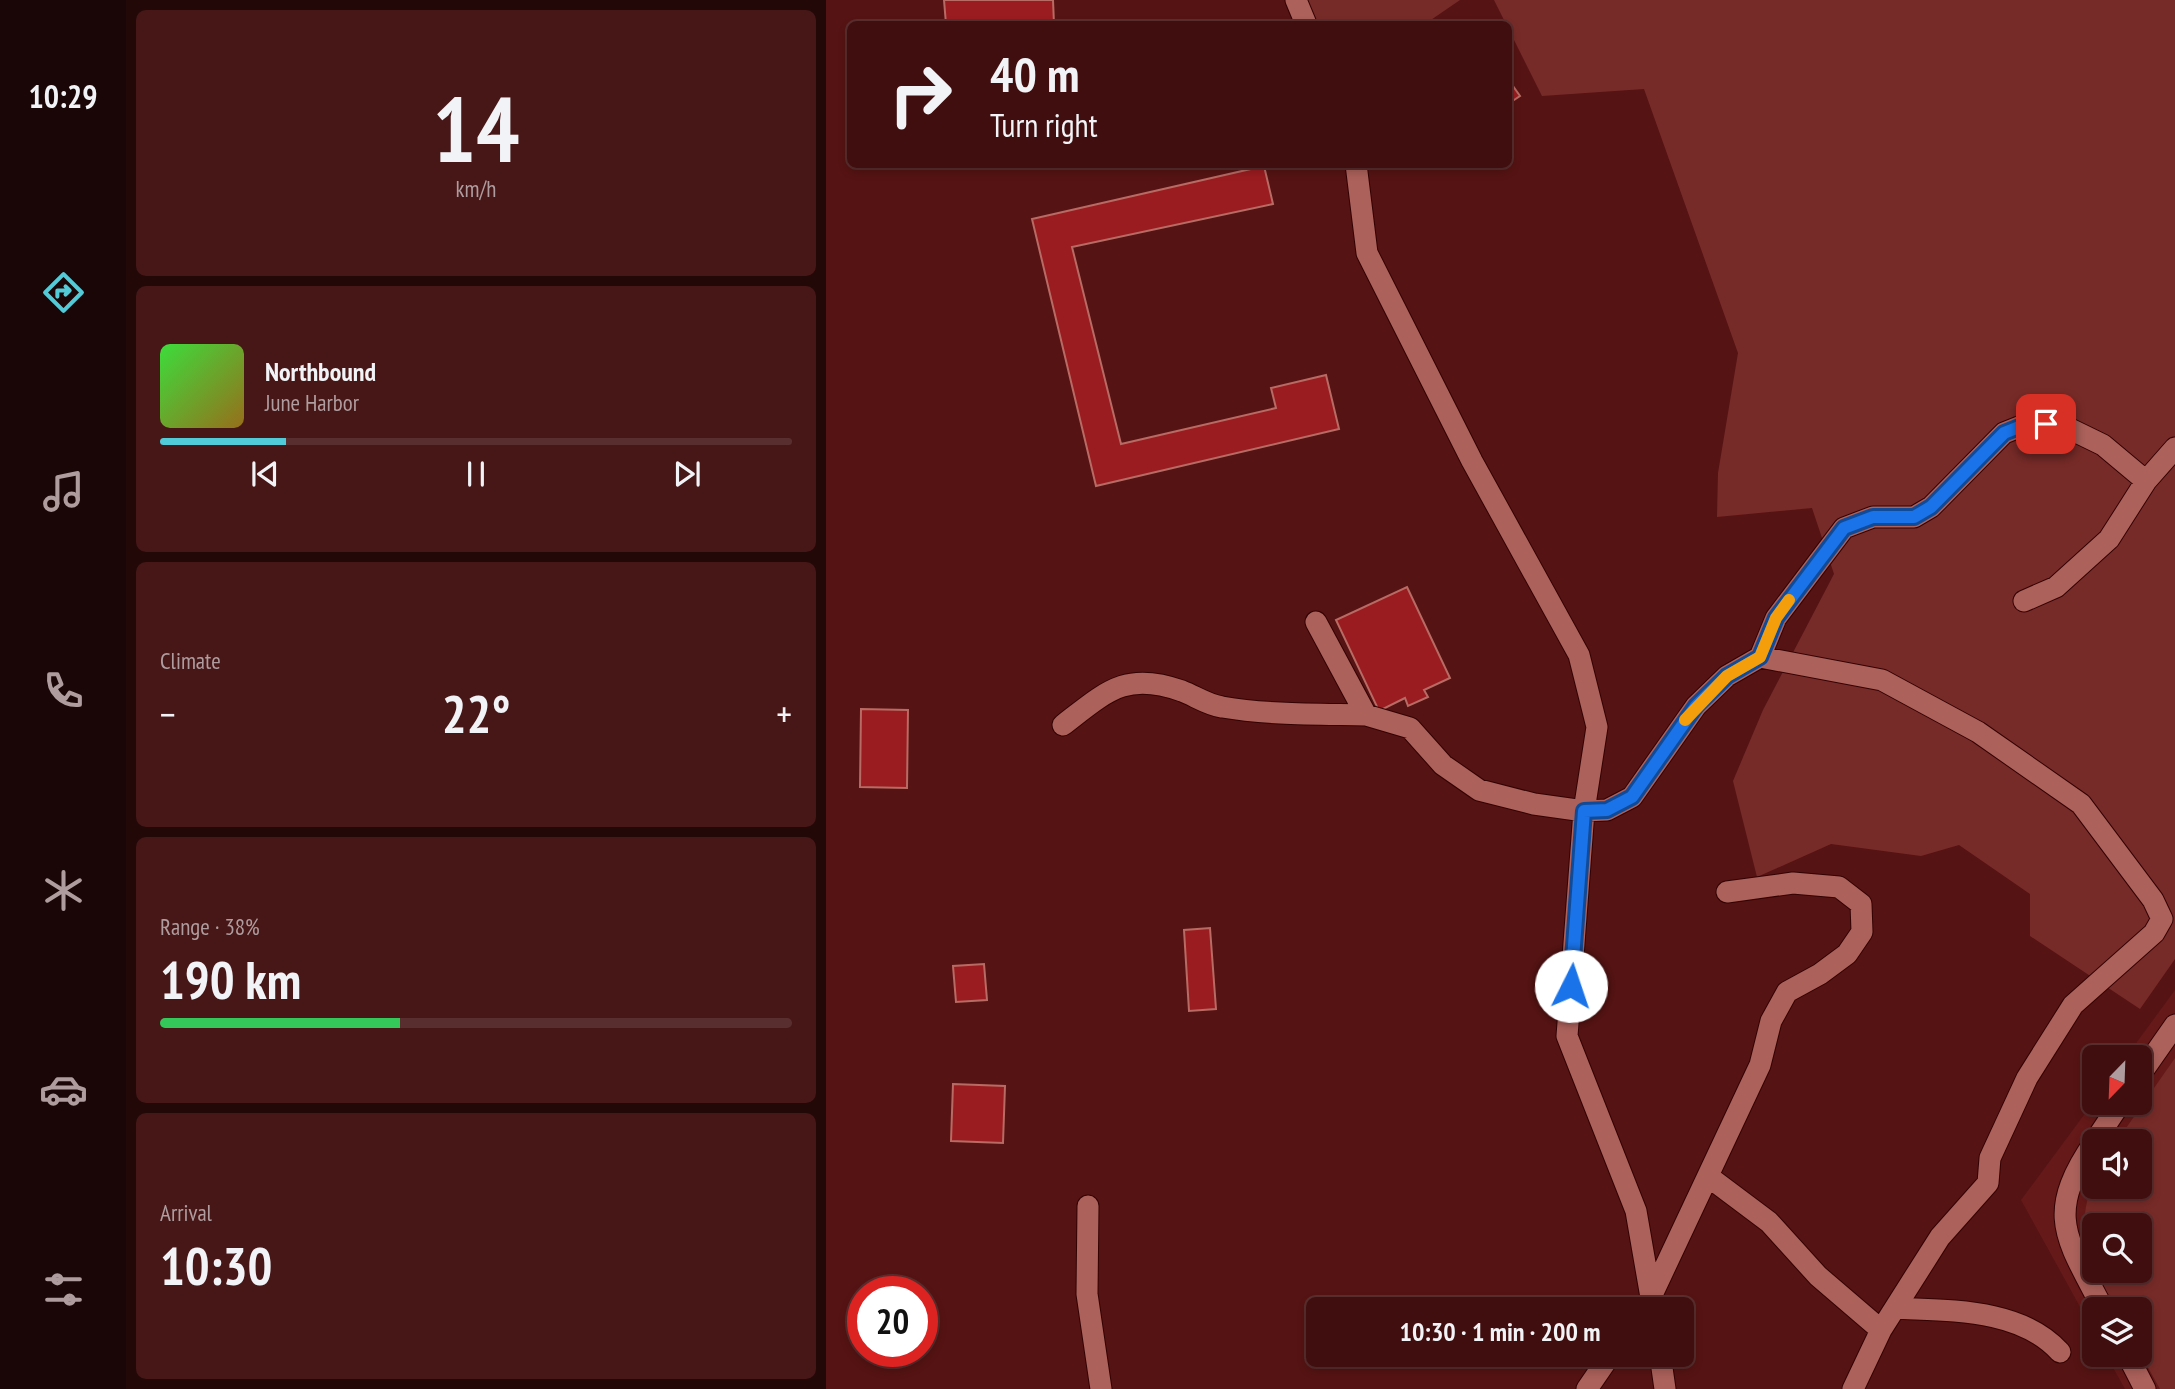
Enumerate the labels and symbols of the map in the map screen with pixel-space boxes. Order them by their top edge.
pin [2016,394,2076,454]
position arrow [1534,949,1608,1023]
north arrow [2082,1045,2152,1115]
speed limit sign: 20 [847,1276,938,1367]

